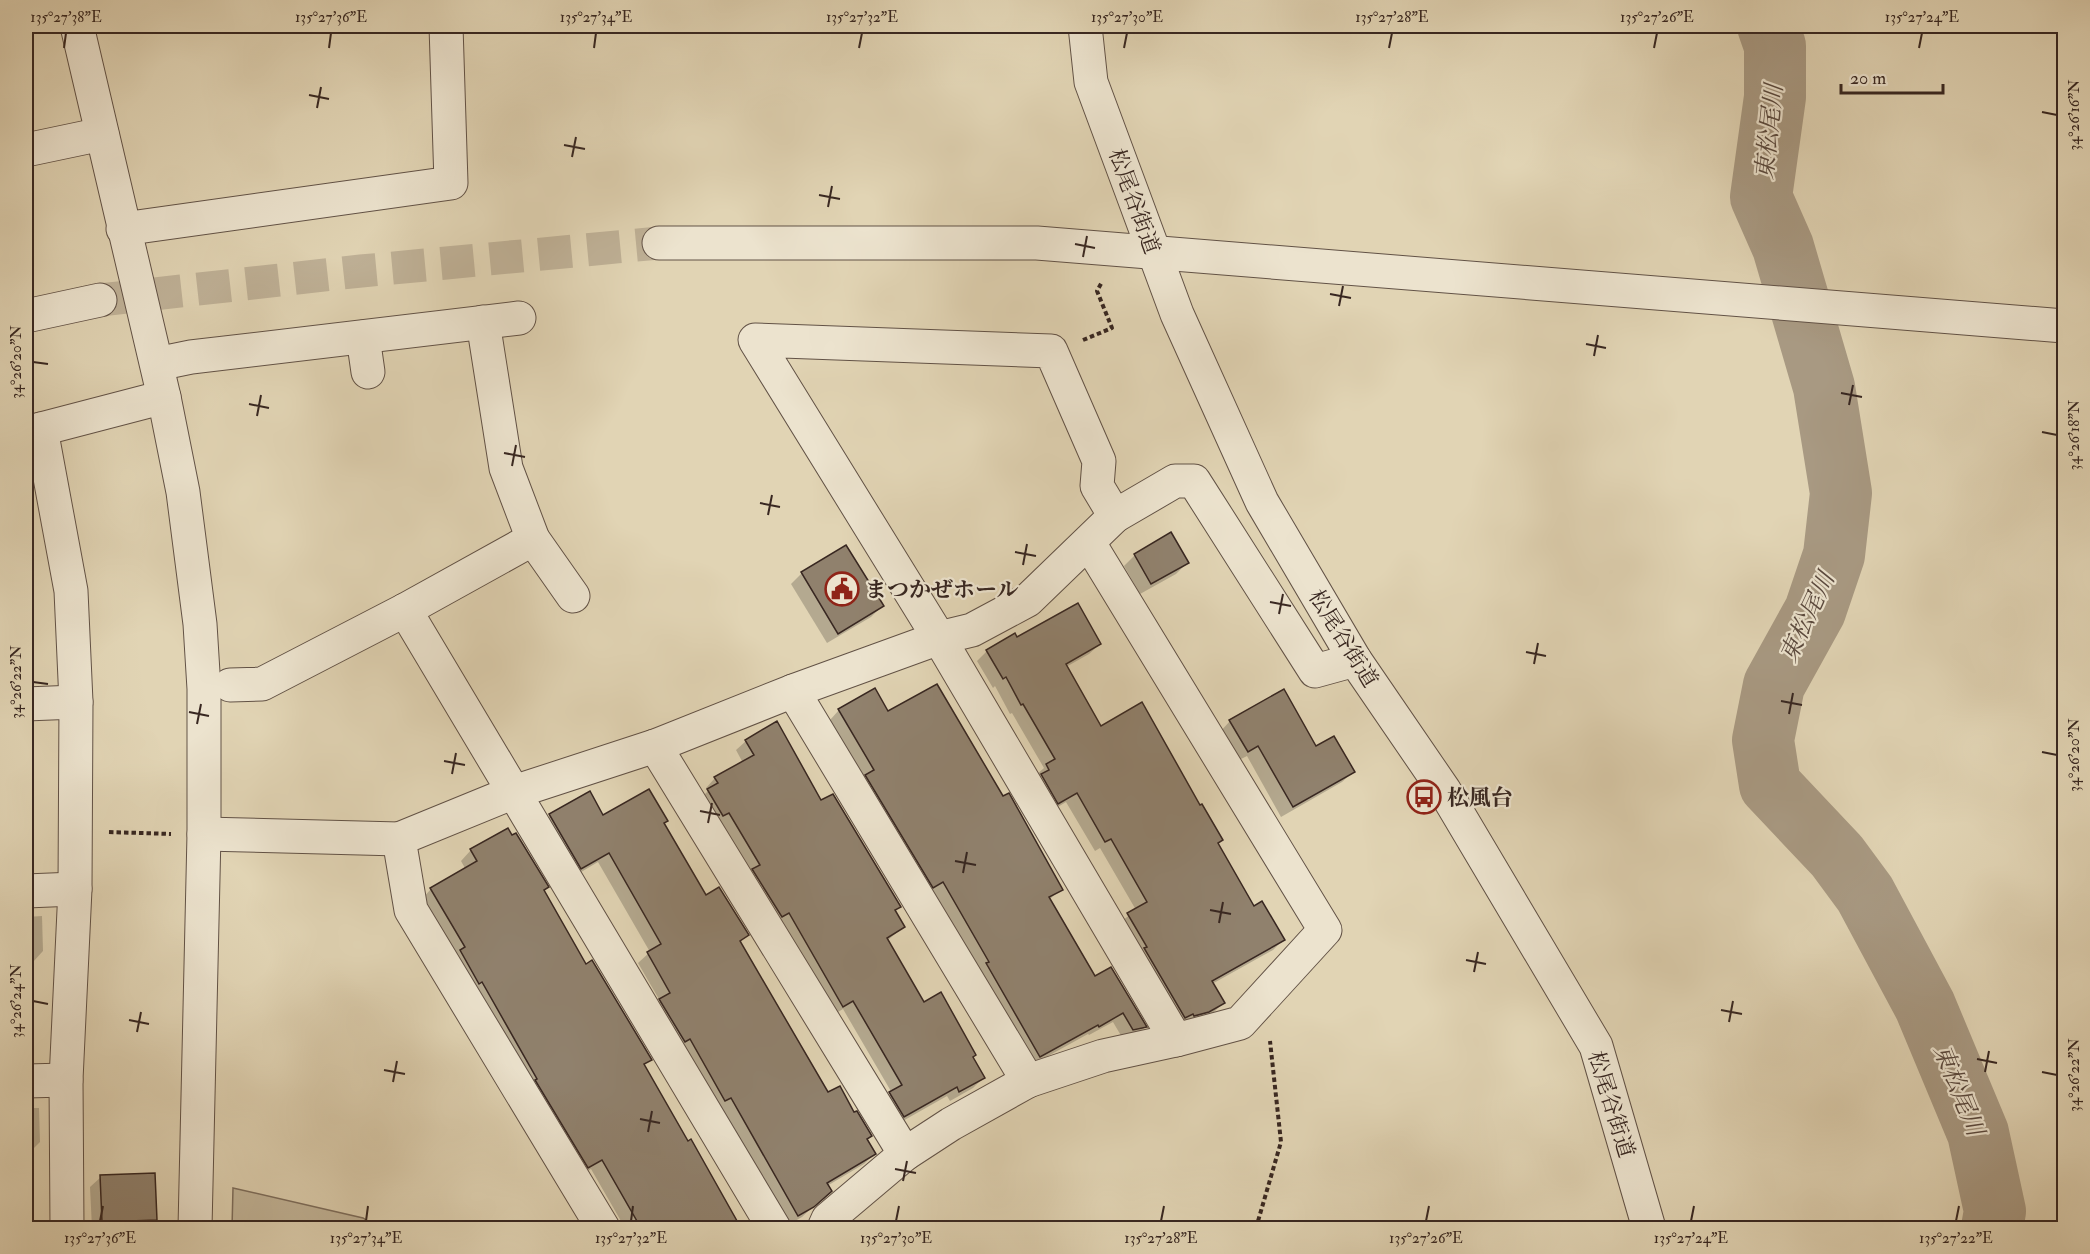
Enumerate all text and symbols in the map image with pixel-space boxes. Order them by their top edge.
text: 135°27'38"E [30,8,102,27]
text: 135°27'36"E [295,8,367,27]
text: 135°27'34"E [560,8,632,27]
text: 135°27'32"E [826,8,898,27]
text: 135°27'30"E [1091,8,1163,27]
text: 135°27'28"E [1355,8,1429,27]
text: 135°27'26"E [1620,8,1694,27]
text: 135°27'24"E [1885,8,1959,27]
scale bar [1841,57,1943,95]
text: 20 m [1850,67,1886,90]
text: 34°26'16"N [2065,79,2084,150]
water label: 東松尾川 [1749,80,1790,181]
street label: 松尾谷街道 [1102,145,1166,258]
text: 34°26'20"N [7,325,26,399]
text: 34°26'18"N [2065,399,2084,470]
water label: 東松尾川 [1773,564,1843,667]
public building icon: まつかぜホール [824,571,860,607]
place label: まつかぜホール [865,576,1019,604]
street label: 松尾谷街道 [1302,584,1384,693]
text: 34°26'22"N [7,645,26,719]
text: 34°26'20"N [2065,718,2084,792]
bus stop icon: 松風台 [1406,779,1442,815]
place label: 松風台 [1447,784,1513,812]
text: 34°26'24"N [7,964,26,1038]
text: 34°26'22"N [2065,1038,2084,1112]
water label: 東松尾川 [1926,1040,1992,1143]
street label: 松尾谷街道 [1582,1048,1641,1161]
text: 135°27'36"E [64,1229,136,1248]
text: 135°27'34"E [330,1229,402,1248]
text: 135°27'32"E [595,1229,667,1248]
text: 135°27'30"E [860,1229,932,1248]
text: 135°27'28"E [1124,1229,1198,1248]
text: 135°27'26"E [1389,1229,1463,1248]
text: 135°27'24"E [1654,1229,1728,1248]
text: 135°27'22"E [1919,1229,1993,1248]

